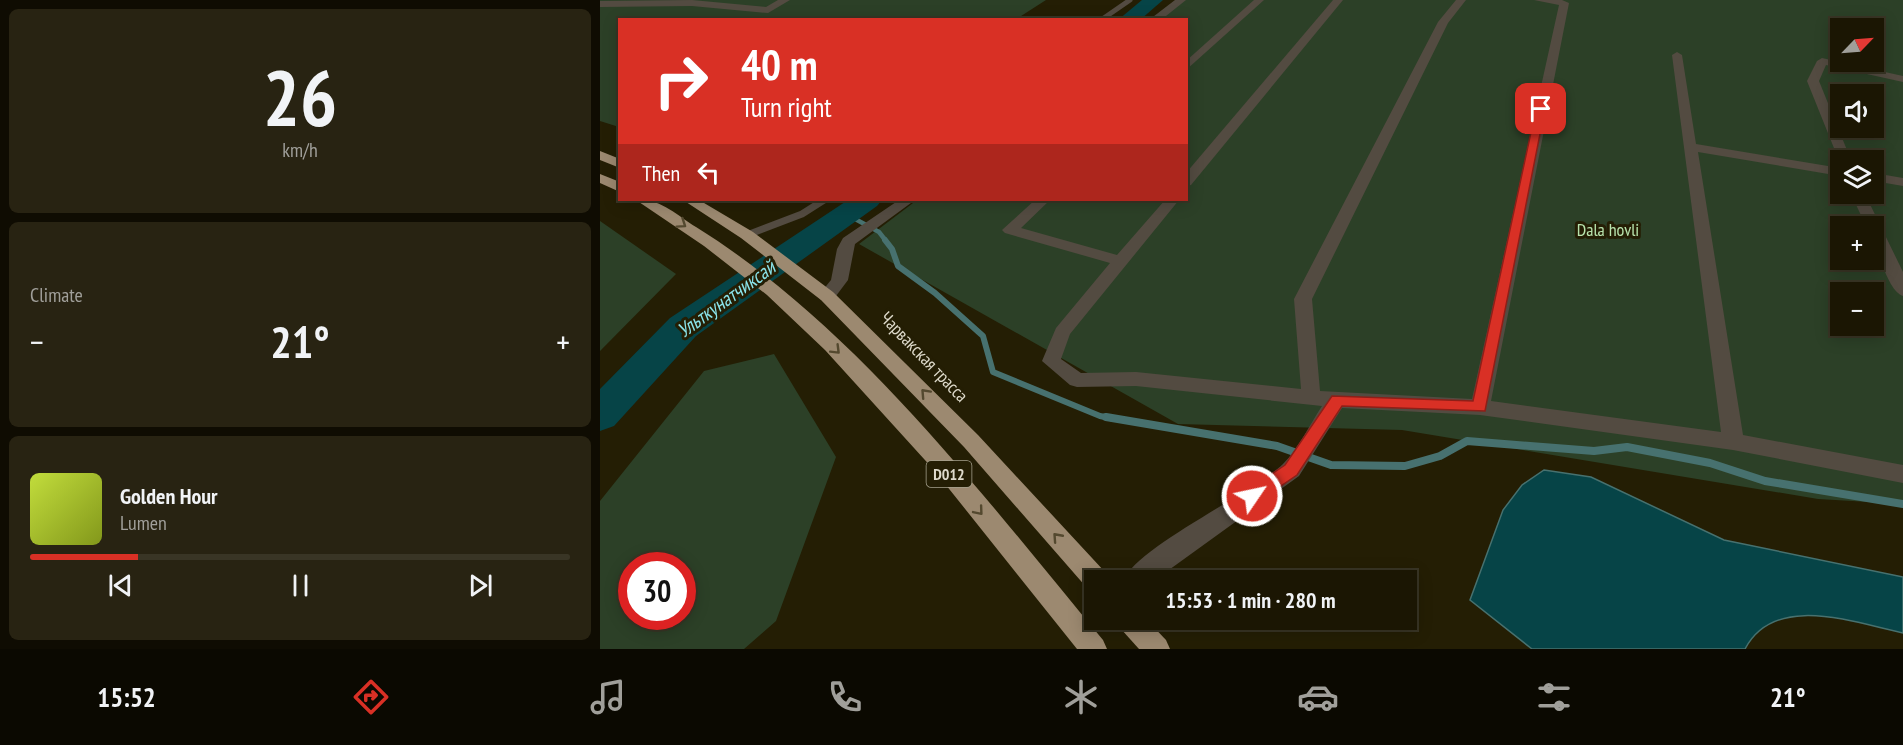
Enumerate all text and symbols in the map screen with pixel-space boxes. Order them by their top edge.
north arrow [1830,18,1884,72]
map controls [1830,18,1884,336]
text: 40 m [741,37,818,92]
icon: right [642,42,720,120]
text: 26 [263,47,337,148]
pin [1515,83,1566,134]
button: sound [1830,84,1884,138]
text: Turn right [741,90,832,124]
icon: arrive [1524,92,1557,125]
text: km/h [282,137,318,163]
button: layers [1830,150,1884,204]
icon: left [692,156,725,189]
text: Then [642,159,680,187]
button: + [1830,216,1884,270]
one-way arrow [675,217,686,228]
park label: Dala hovli [1577,218,1639,241]
water label: Ульткунатчиксай [672,253,782,343]
text: Climate [30,282,83,308]
button: − [1830,282,1884,336]
street label: Чарвакская трасса [875,307,973,407]
text: 21° [270,312,330,370]
text: − [30,320,44,363]
text: + [556,320,570,363]
one-way arrow [828,342,839,353]
one-way arrow [921,389,932,400]
road number: D012 [926,461,972,487]
position arrow [1220,464,1284,528]
text: Golden Hour [120,482,218,510]
one-way arrow [972,504,983,515]
text: Lumen [120,510,167,536]
one-way arrow [1053,533,1064,544]
speed limit sign: 30 [618,552,696,630]
icon: previous [104,569,137,602]
icon: pause [284,569,317,602]
icon: next [464,569,497,602]
text: 15:53 · 1 min · 280 m [1165,586,1336,614]
icon: directions [350,676,392,718]
icon: music [587,676,629,718]
icon: phone [824,676,866,718]
icon: climate [1060,676,1102,718]
icon: car [1297,676,1339,718]
icon: filters [1533,676,1575,718]
text: 15:52 [97,680,156,714]
text: 21° [1770,680,1806,714]

